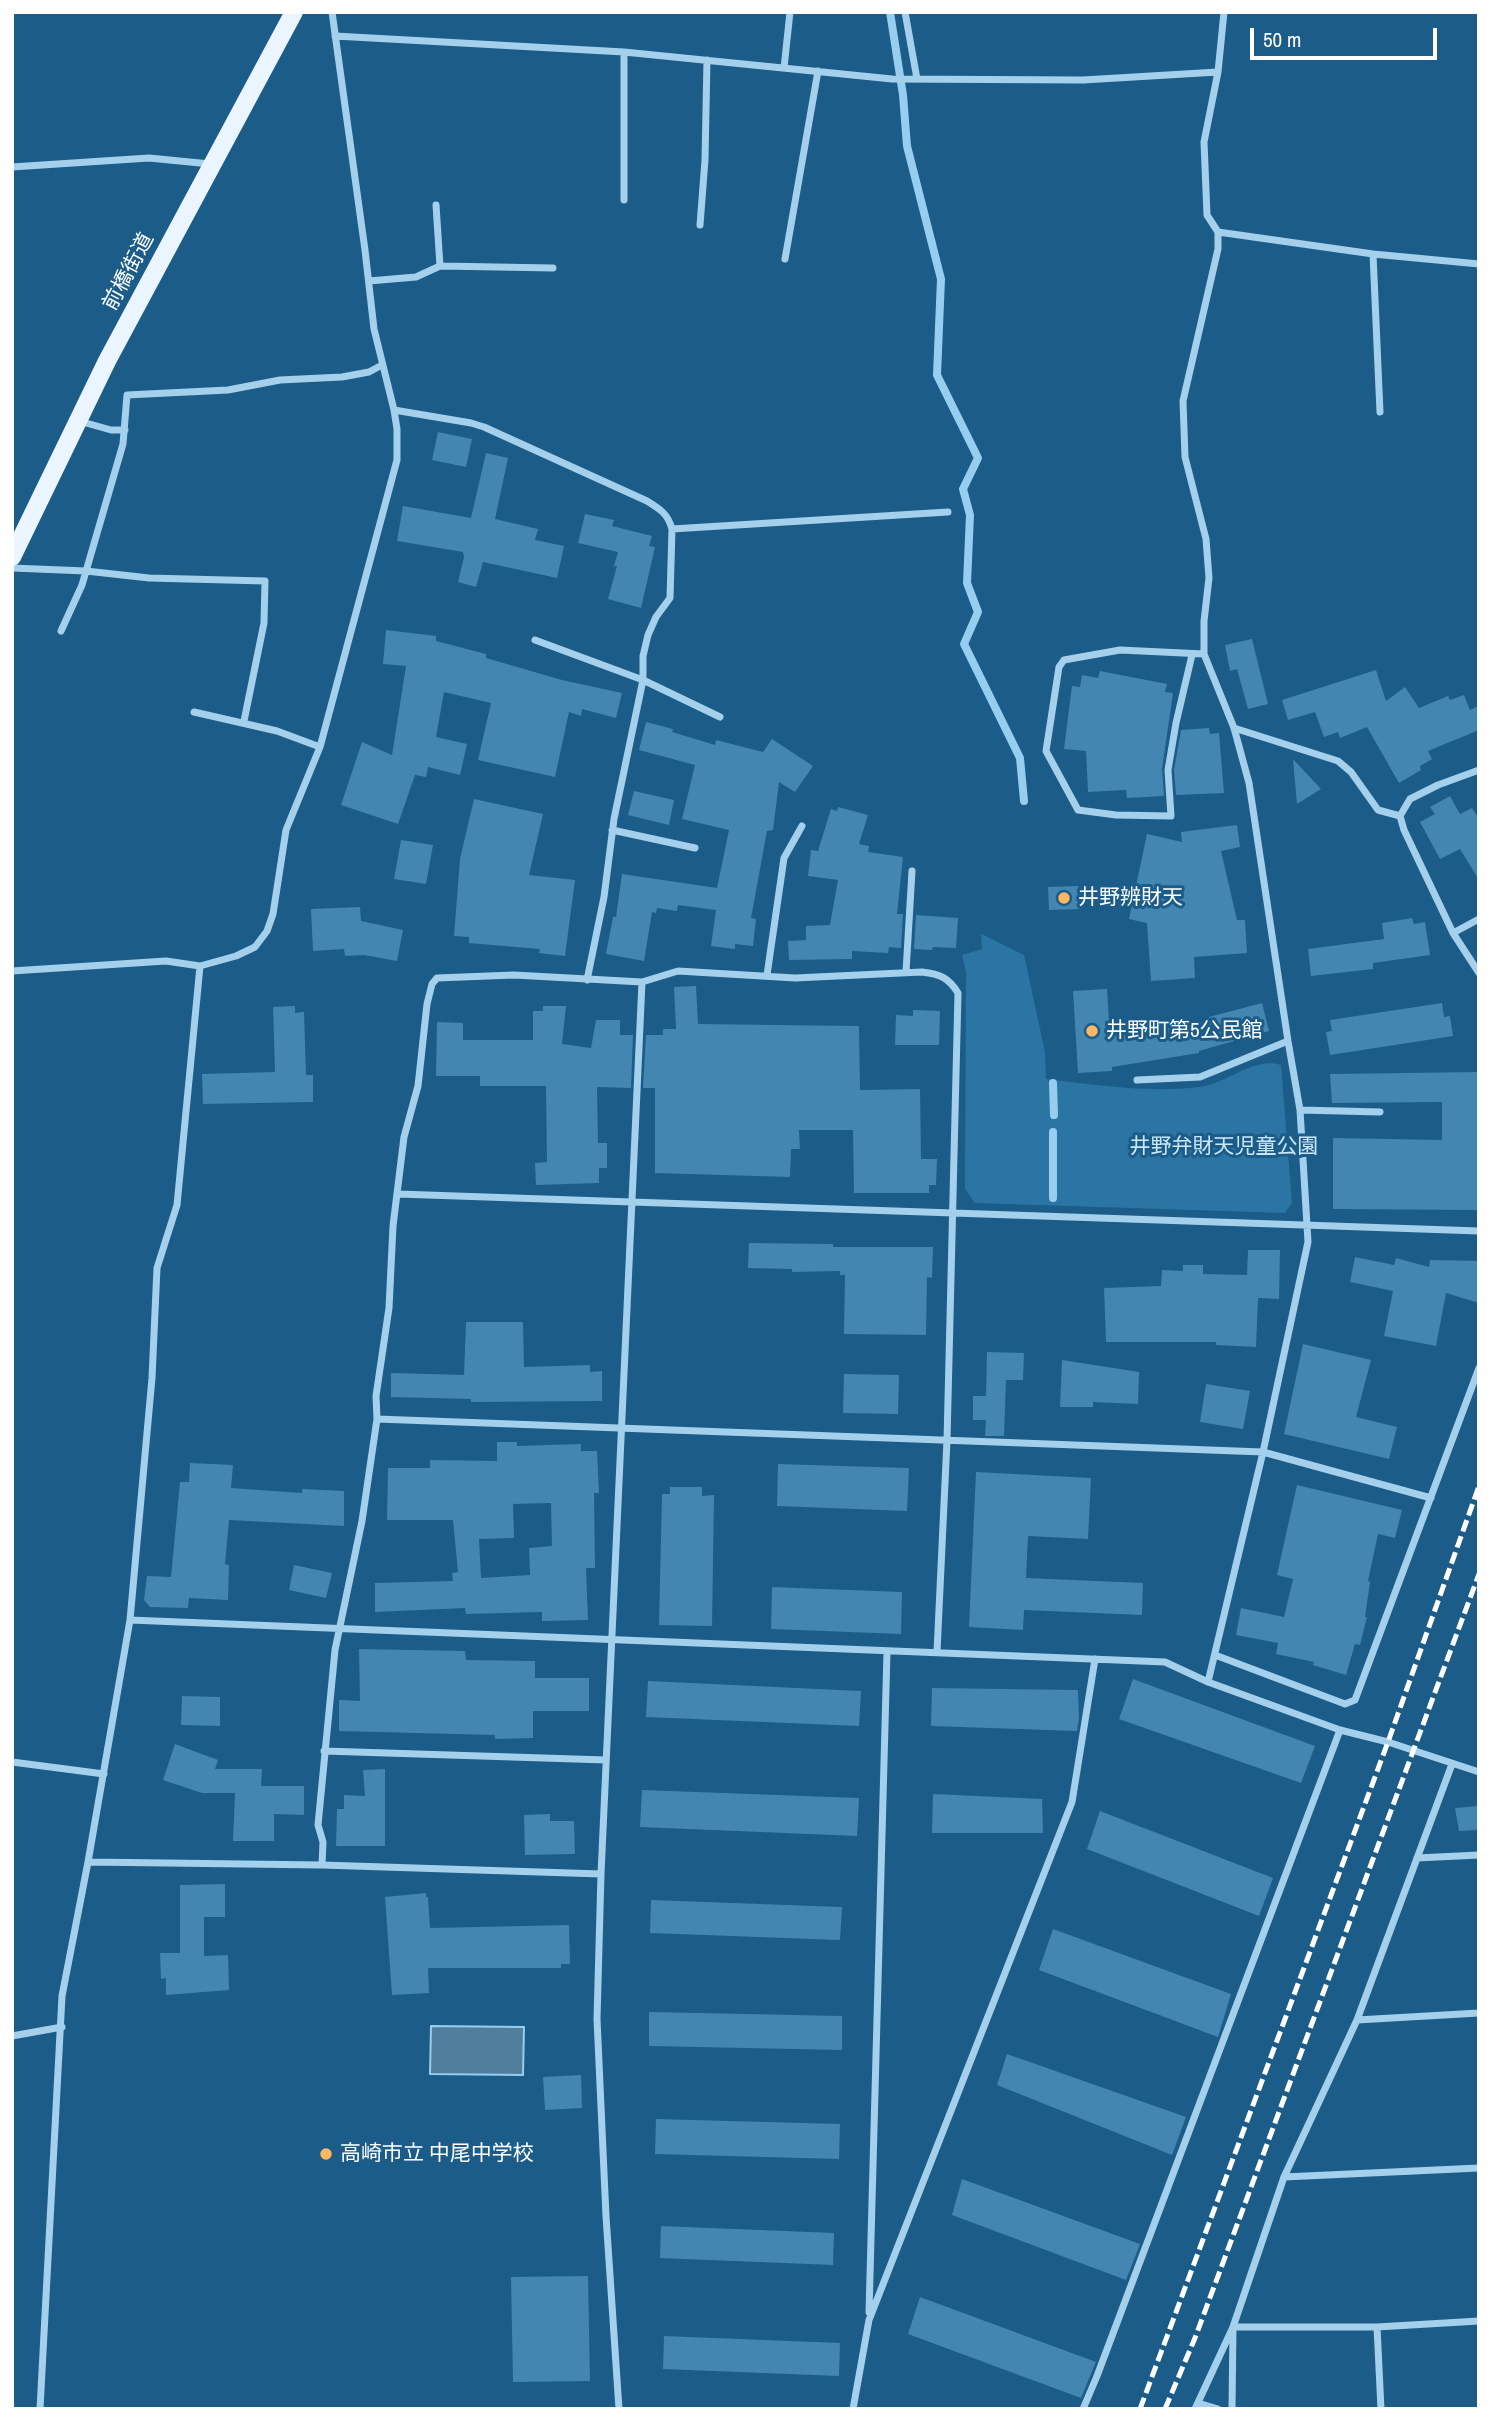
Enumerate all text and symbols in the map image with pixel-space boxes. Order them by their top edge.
scale bar [1253,14,1440,58]
text: 50 m [1263,25,1301,54]
street label: 前橋街道 [98,229,160,315]
place label: 井野辨財天 [1078,885,1183,911]
marker: 井野辨財天 [1056,890,1072,906]
place label: 井野町第5公民館 [1106,1018,1263,1044]
marker: 井野町第5公民館 [1084,1023,1100,1039]
park label: 井野弁財天児童公園 [1130,1134,1318,1160]
place label: 高崎市立 中尾中学校 [340,2141,534,2167]
marker: 高崎市立 中尾中学校 [318,2146,334,2162]

